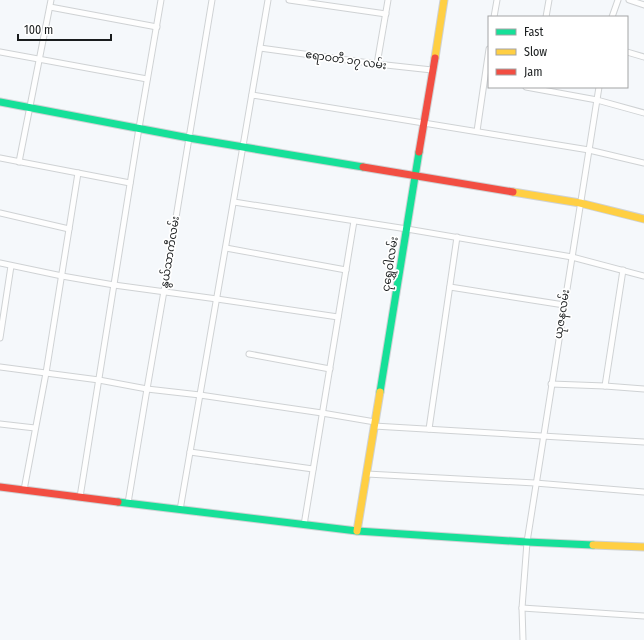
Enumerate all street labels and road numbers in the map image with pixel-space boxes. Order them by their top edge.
street label: ဧရာဝတီ ၁၇ လမ်း [304,47,388,74]
street label: နွယ်သာကီလမ်း [157,215,184,289]
street label: ငုရွှေဝါလမ်း [378,235,403,293]
street label: ယုဇနလမ်း [551,288,574,340]

